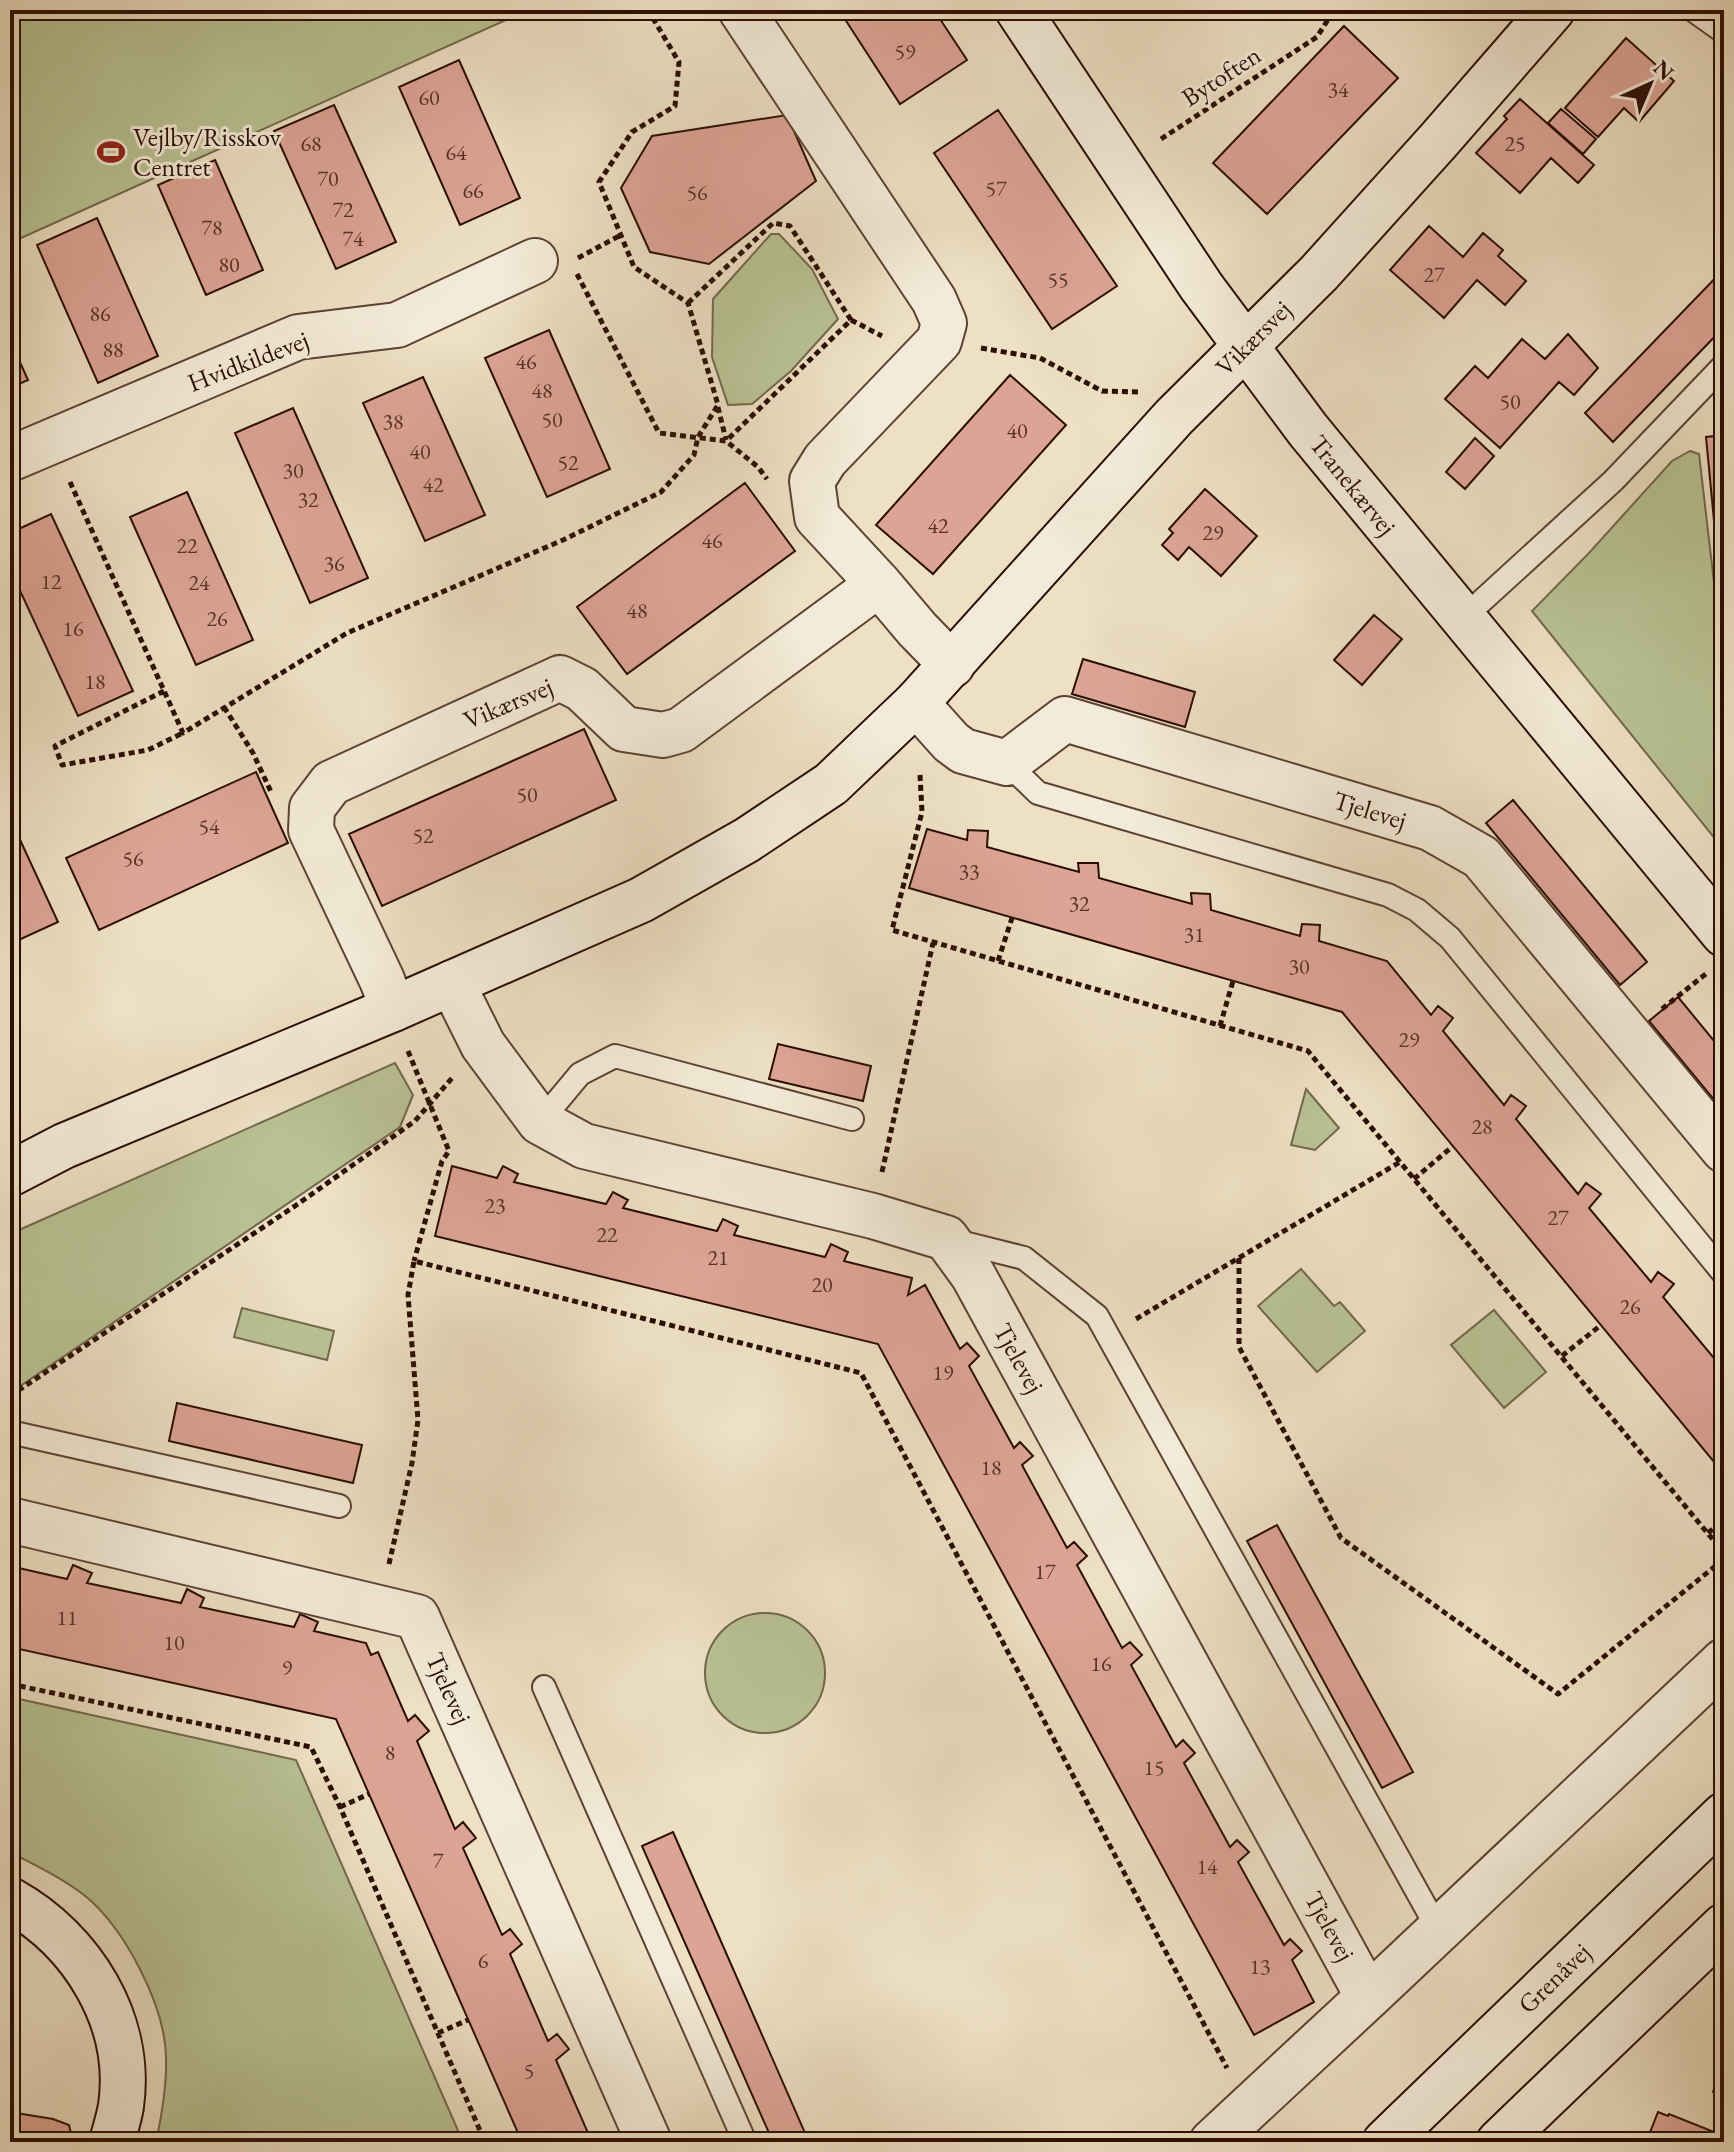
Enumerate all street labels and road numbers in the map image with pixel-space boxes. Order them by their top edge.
street label: Bytoften [1175,38,1267,114]
street label: Vikærsvej [1208,293,1298,383]
street label: Hvidkildevej [183,322,313,400]
street label: Tranekærvej [1302,428,1404,542]
street label: Vikærsvej [458,669,558,737]
street label: Tjelevej [1329,783,1411,837]
street label: Tjelevej [986,1317,1052,1399]
street label: Tjelevej [418,1647,480,1729]
street label: Tjelevej [1297,1885,1363,1967]
street label: Grenåvej [1510,1935,1598,2021]

